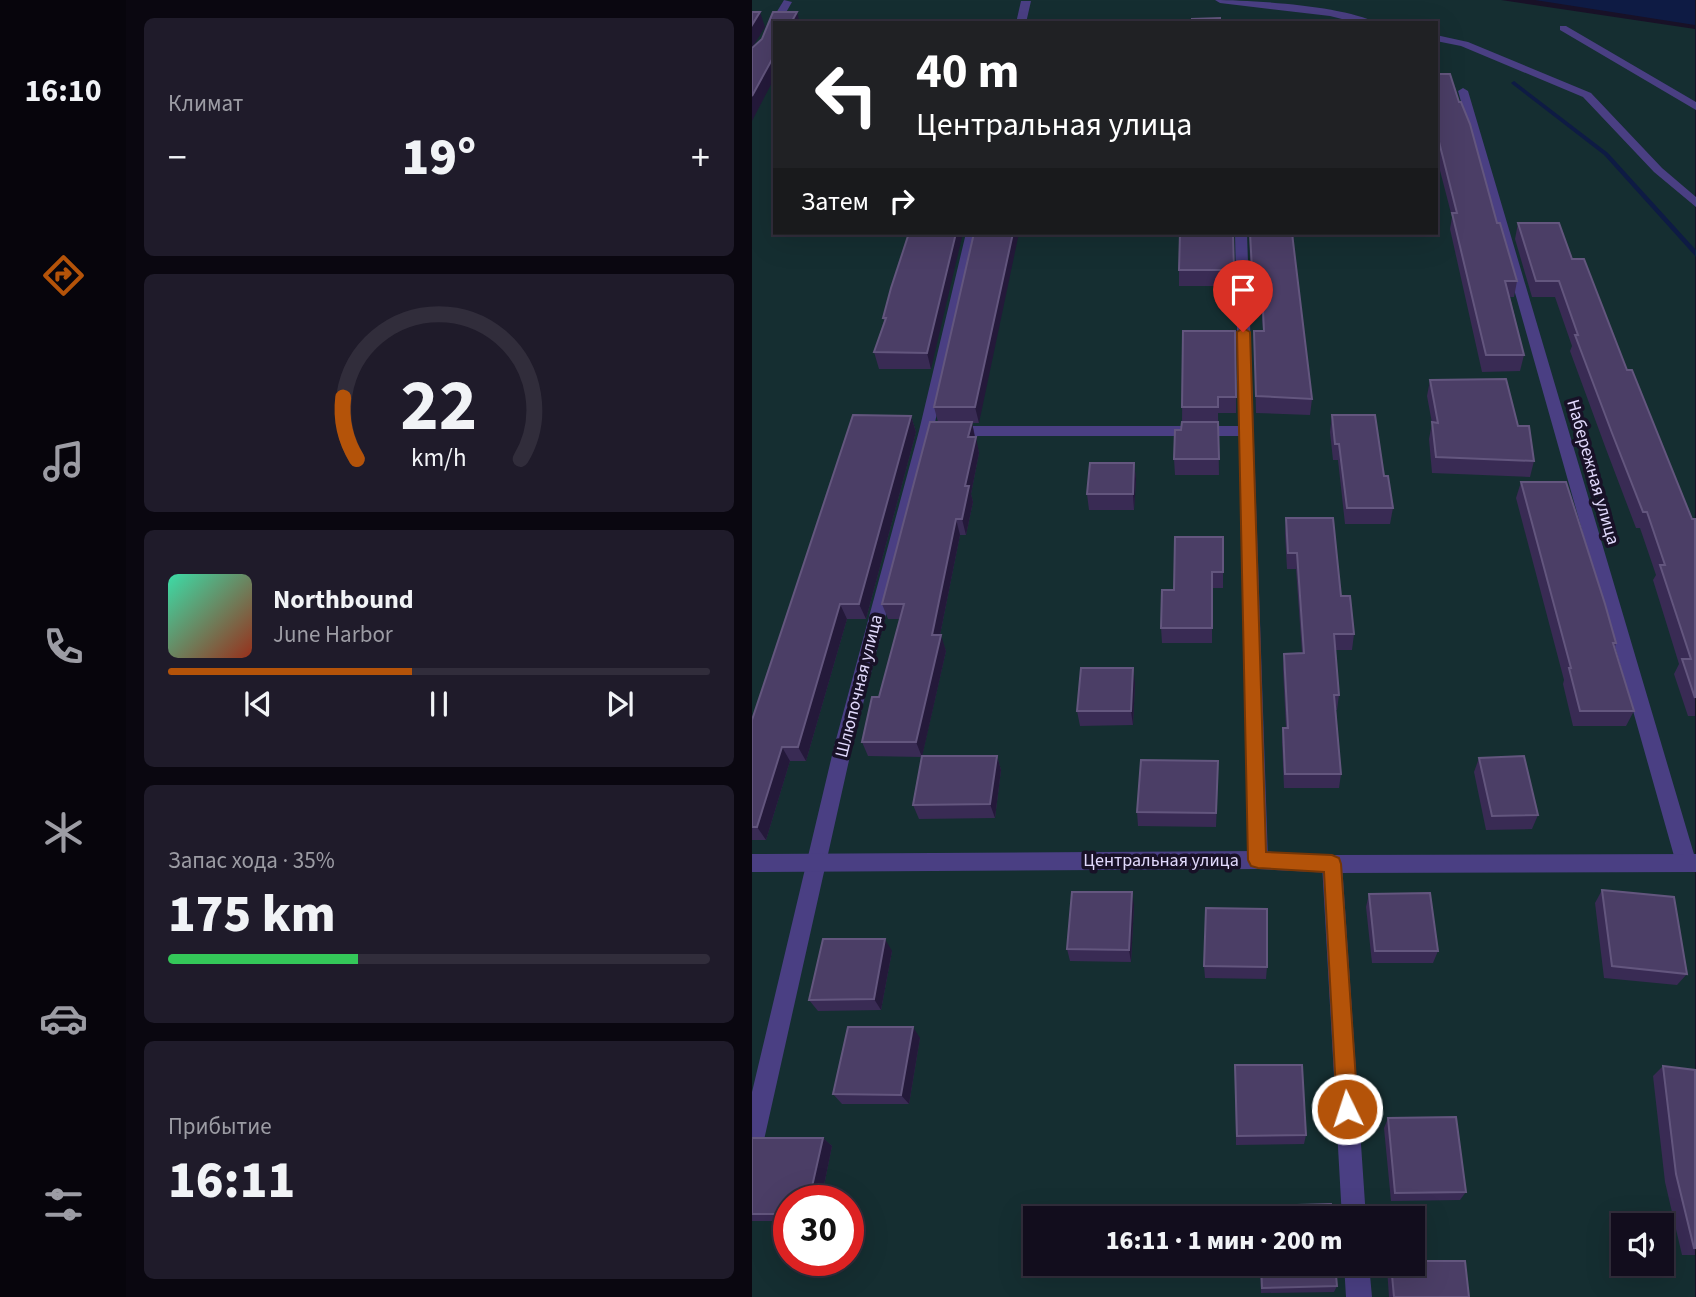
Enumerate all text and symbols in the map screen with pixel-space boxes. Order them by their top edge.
text: 40 m [916,37,1020,107]
icon: left [801,49,892,140]
text: 16:10 [24,68,102,114]
text: Климат [168,87,243,120]
text: Центральная улица [916,102,1192,148]
text: 19° [402,121,476,195]
text: − [168,131,187,185]
text: + [691,131,710,185]
icon: right [883,182,921,220]
text: Затем [801,183,869,220]
icon: directions [39,251,88,300]
pin [1213,260,1273,332]
icon: arrive [1224,271,1262,309]
text: 22 [401,354,477,458]
street label: Набережная улица [1560,396,1626,548]
icon: music [39,437,88,486]
text: km/h [411,439,467,475]
text: Northbound [273,581,414,618]
street label: Шлюпочная улица [829,612,889,760]
text: June Harbor [273,618,393,651]
icon: phone [39,622,88,671]
icon: previous [239,685,277,723]
icon: pause [420,685,458,723]
icon: next [601,685,639,723]
icon: climate [39,808,88,857]
text: Запас хода · 35% [168,844,335,877]
street label: Центральная улица [1083,848,1239,873]
text: 175 km [168,878,336,952]
icon: car [39,994,88,1043]
position arrow [1310,1072,1384,1146]
text: Прибытие [168,1110,272,1143]
text: 16:11 [168,1144,295,1218]
icon: filters [39,1180,88,1229]
speed limit sign: 30 [773,1185,864,1276]
map controls [1611,1213,1674,1276]
button: sound [1611,1213,1674,1276]
text: 16:11 · 1 мин · 200 m [1106,1222,1342,1259]

